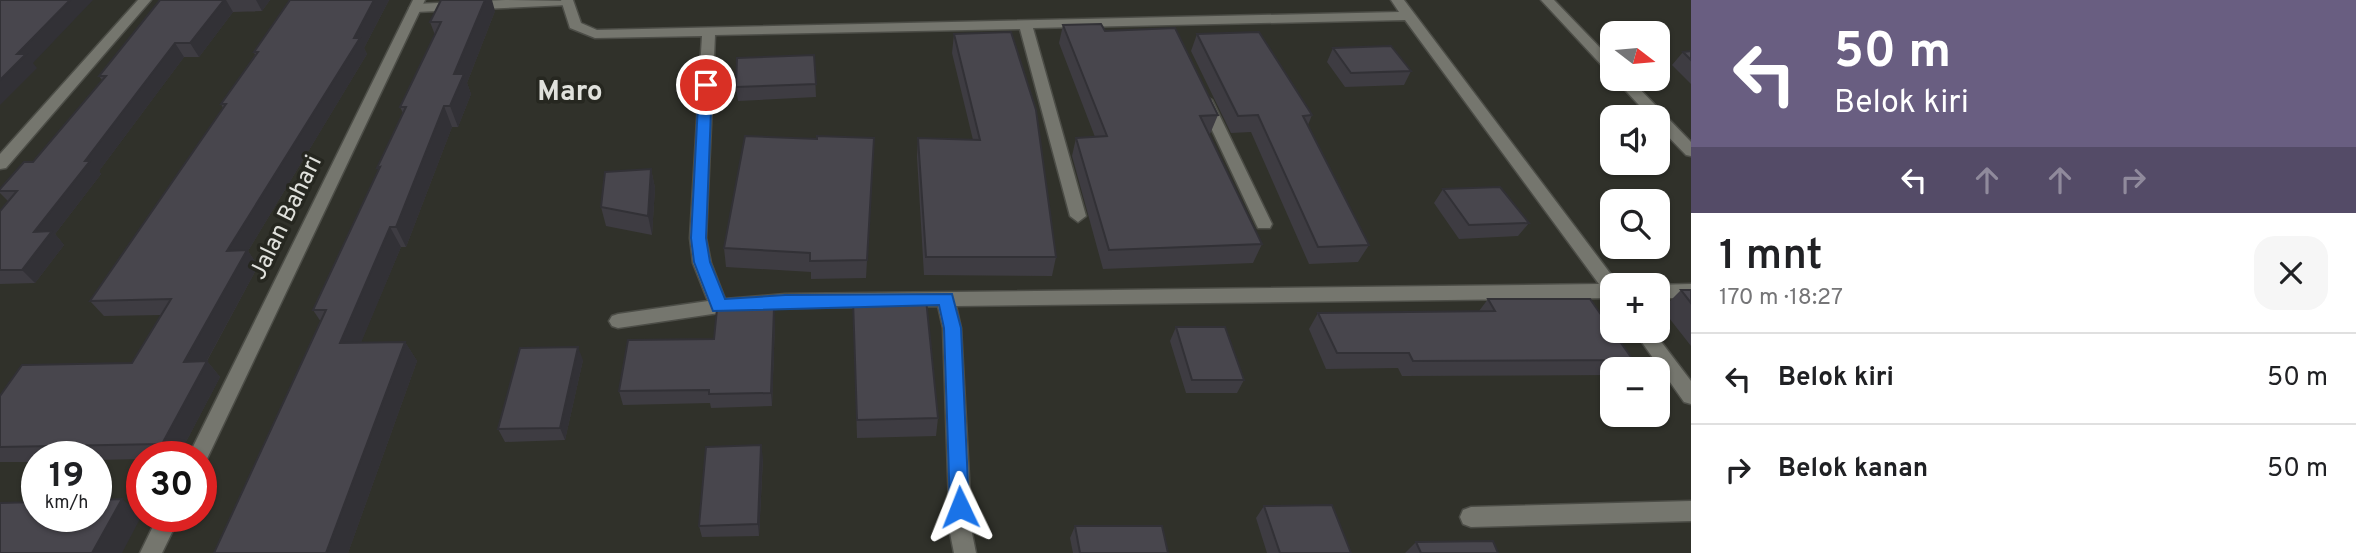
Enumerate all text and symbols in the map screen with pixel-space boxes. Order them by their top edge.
north arrow [1600,21,1670,91]
map controls [1600,21,1670,427]
text: 50 m [1834,23,1951,85]
icon: left [1719,28,1810,119]
pin [676,55,736,115]
icon: arrive [687,66,725,104]
district label: Maro [537,75,603,111]
text: Belok kiri [1834,84,1969,124]
button: sound [1600,105,1670,175]
street label: Jalan Bahari [244,151,330,285]
icon: left [1895,161,1933,199]
icon: ahead [1968,161,2006,199]
icon: ahead [2041,161,2079,199]
icon: right [2114,161,2152,199]
button: search [1600,189,1670,259]
text: 1 mnt [1719,231,1823,284]
button: close [2254,236,2328,310]
button: + [1600,273,1670,343]
text: 170 m · 18:27 [1719,284,1843,313]
button: − [1600,357,1670,427]
icon: left [1719,360,1757,398]
text: Belok kiri [1778,362,1894,395]
text: 50 m [2267,362,2328,395]
speed limit sign: 30 [126,441,217,532]
icon: right [1719,451,1757,489]
text: Belok kanan [1778,453,1928,486]
text: 50 m [2267,453,2328,486]
text: 19 [49,455,84,499]
position arrow [923,470,997,544]
text: km/h [45,492,88,515]

